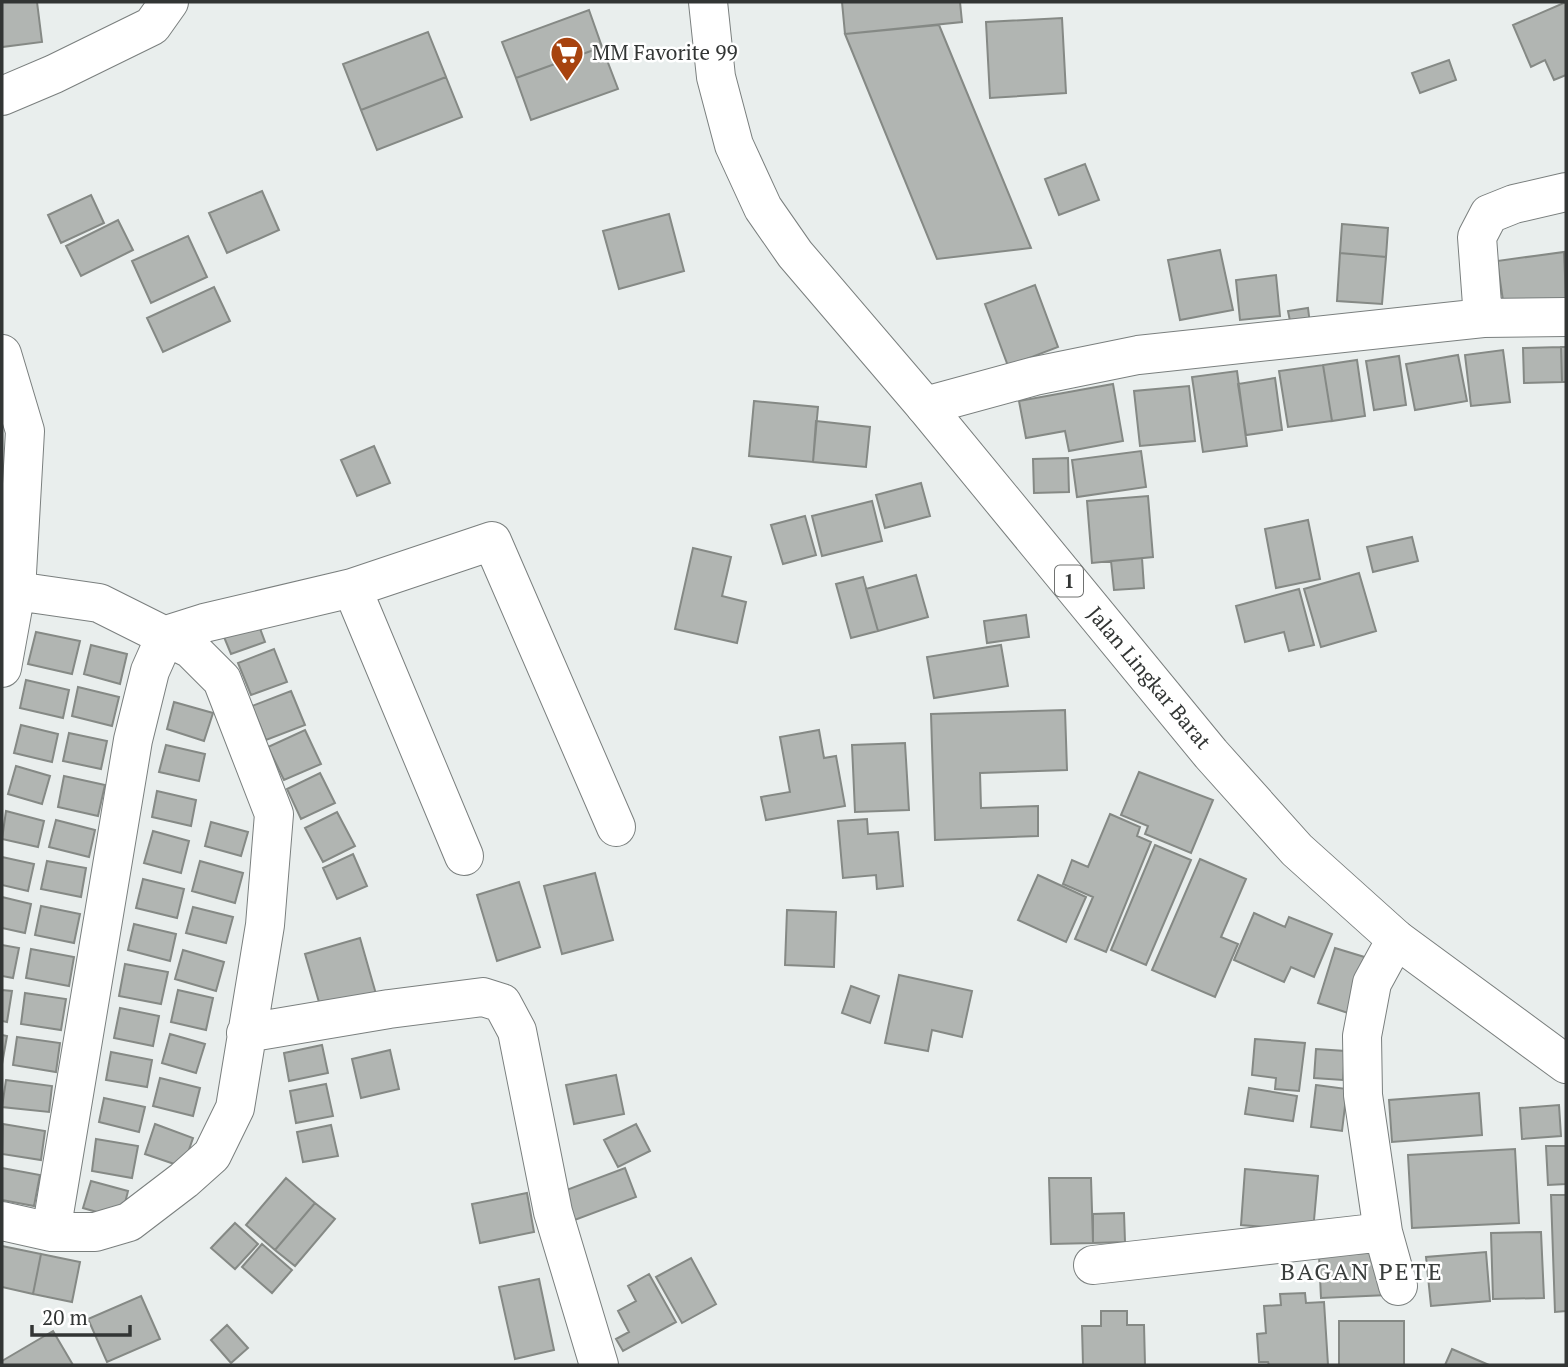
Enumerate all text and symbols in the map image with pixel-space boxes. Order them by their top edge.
supermarket icon: MM Favorite 99 [548,34,586,83]
place label: MM Favorite 99 [592,38,738,66]
road number: 1 [1055,566,1083,596]
street label: Jalan Lingkar Barat [1082,600,1218,755]
district label: BAGAN PETE [1280,1255,1444,1287]
scale bar [32,1294,130,1338]
text: 20 m [42,1303,88,1331]

